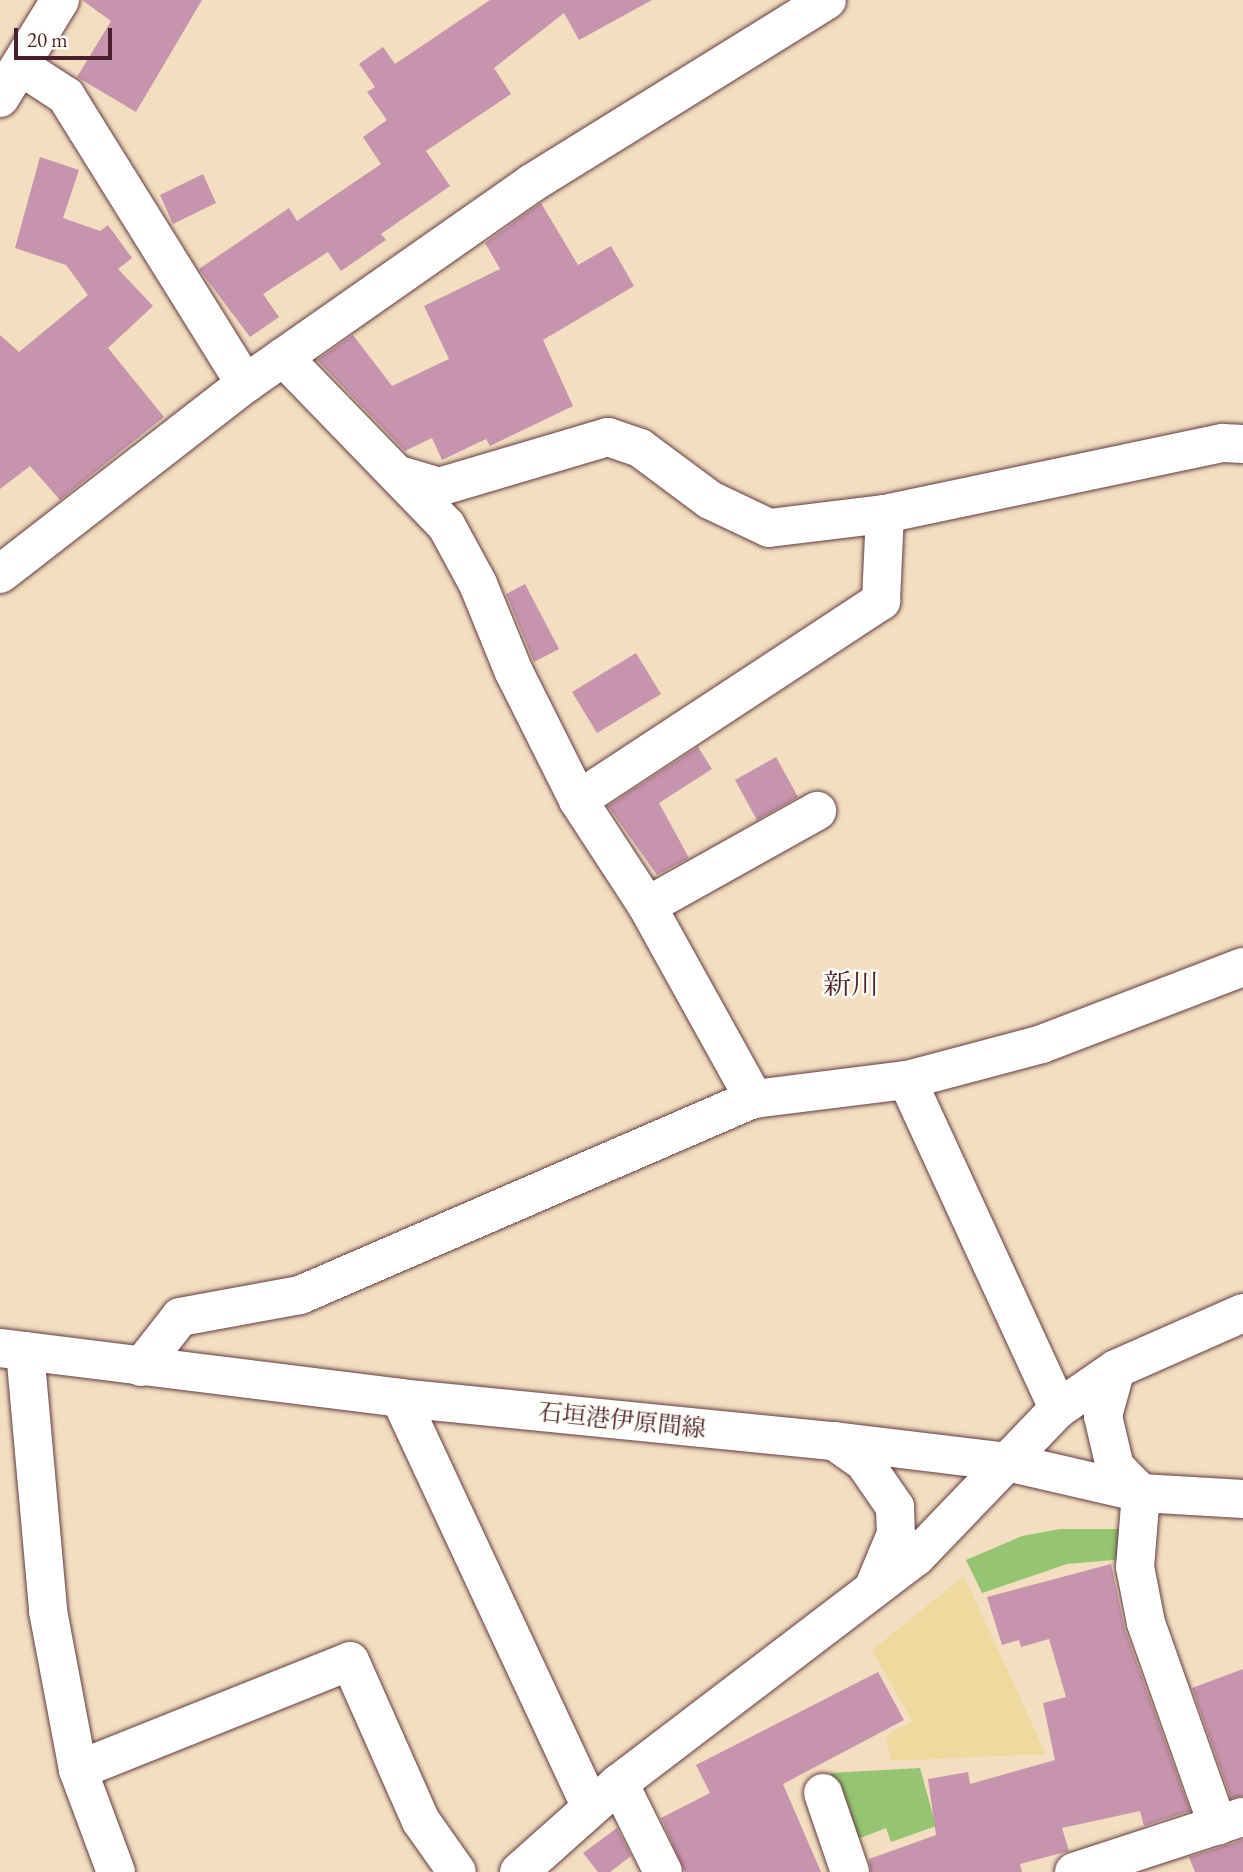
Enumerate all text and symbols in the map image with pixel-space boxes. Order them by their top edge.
scale bar [18,14,116,58]
text: 20 m [27,26,68,53]
district label: 新川 [823,967,879,1001]
street label: 石垣港伊原間線 [537,1397,707,1443]

